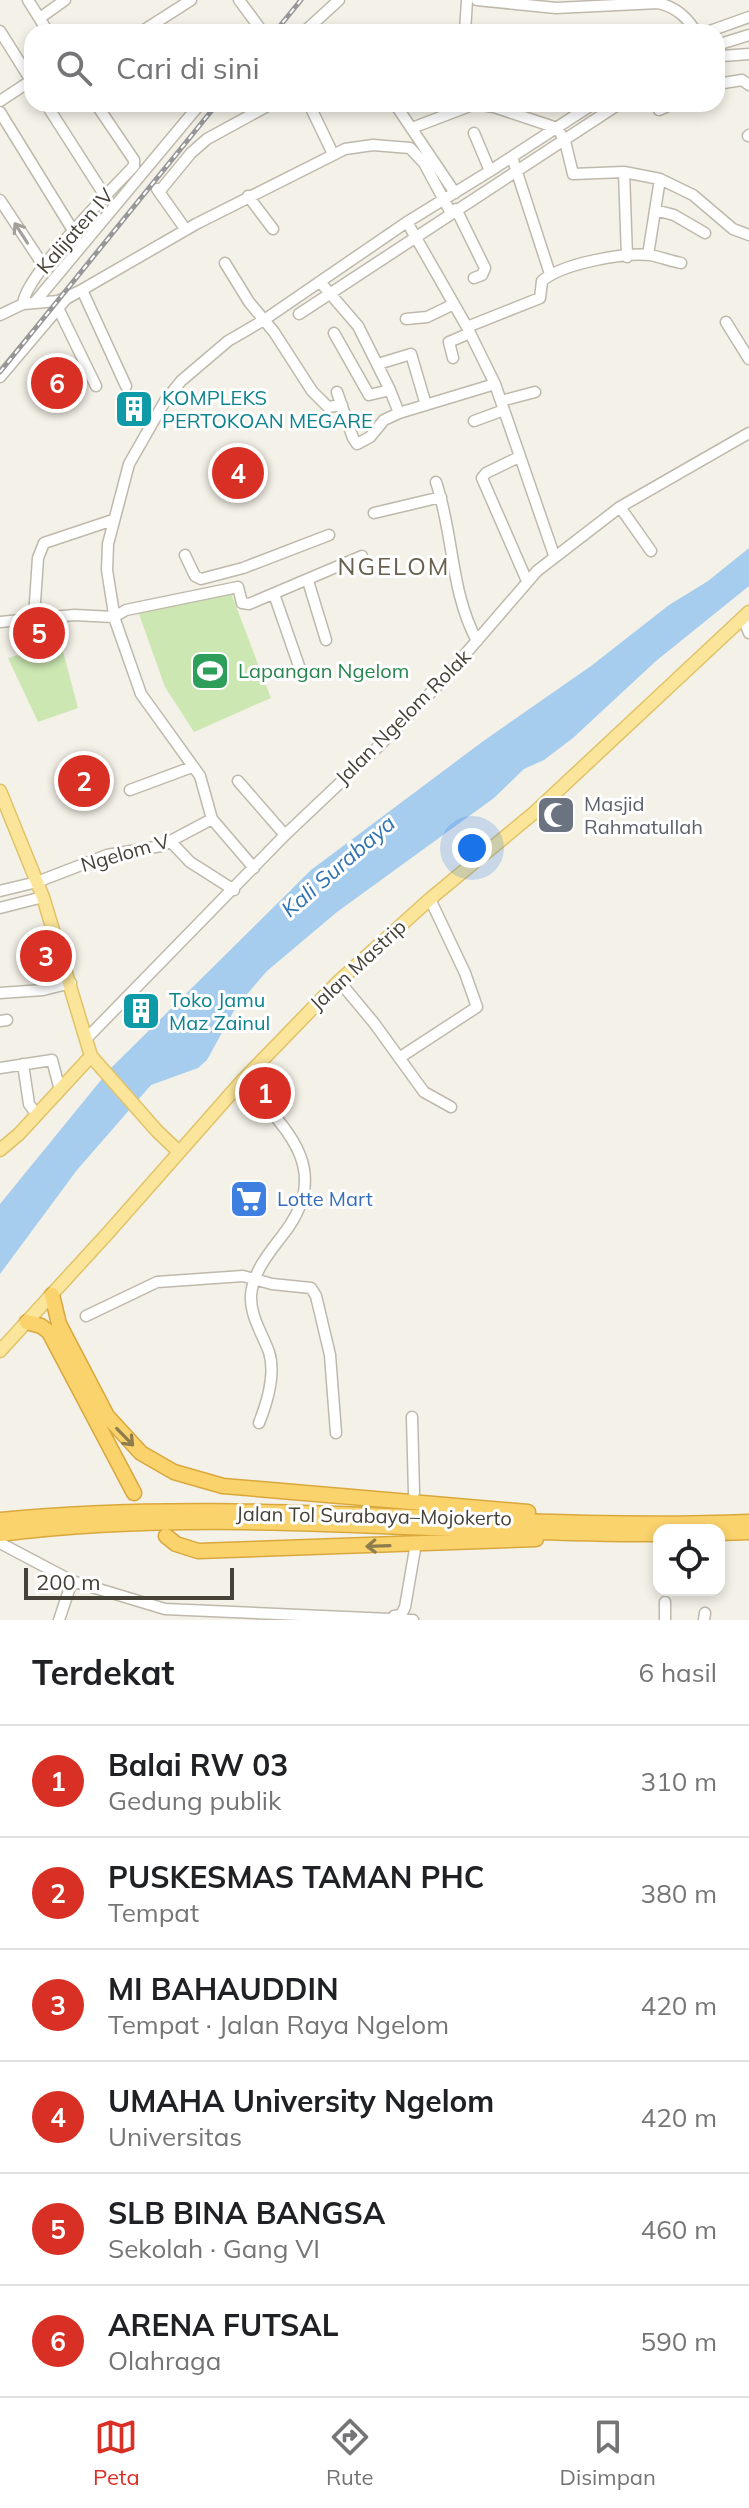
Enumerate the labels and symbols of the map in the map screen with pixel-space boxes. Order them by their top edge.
street label: Kalijaten IV [31,183,118,278]
one-way arrow [13,222,30,244]
pin: 6 [31,353,83,413]
place label: KOMPLEKS PERTOKOAN MEGARE [162,385,373,433]
building icon: KOMPLEKS PERTOKOAN MEGARE [113,388,155,430]
pin: 4 [212,443,264,503]
district label: NGELOM [338,551,450,581]
pin: 5 [13,603,65,663]
street label: Jalan Ngelom Rolak [330,643,476,790]
sports icon: Lapangan Ngelom [189,650,231,692]
place label: Lapangan Ngelom [238,658,409,683]
pin: 2 [58,751,110,811]
place label: Masjid Rahmatullah [584,791,703,839]
mosque icon: Masjid Rahmatullah [535,794,577,836]
water label: Kali Surabaya [275,809,401,923]
street label: Ngelom V [78,828,172,877]
your location [452,828,492,868]
street label: Jalan Mastrip [304,914,411,1015]
pin: 3 [20,926,72,986]
place label: Toko Jamu Maz Zainul [169,987,270,1035]
building icon: Toko Jamu Maz Zainul [120,990,162,1032]
pin: 1 [239,1063,291,1123]
supermarket icon: Lotte Mart [228,1178,270,1220]
place label: Lotte Mart [277,1186,373,1211]
one-way arrow [116,1427,135,1447]
street label: Jalan Tol Surabaya–Mojokerto [236,1501,512,1530]
one-way arrow [365,1538,392,1553]
scale bar [24,1564,234,1600]

